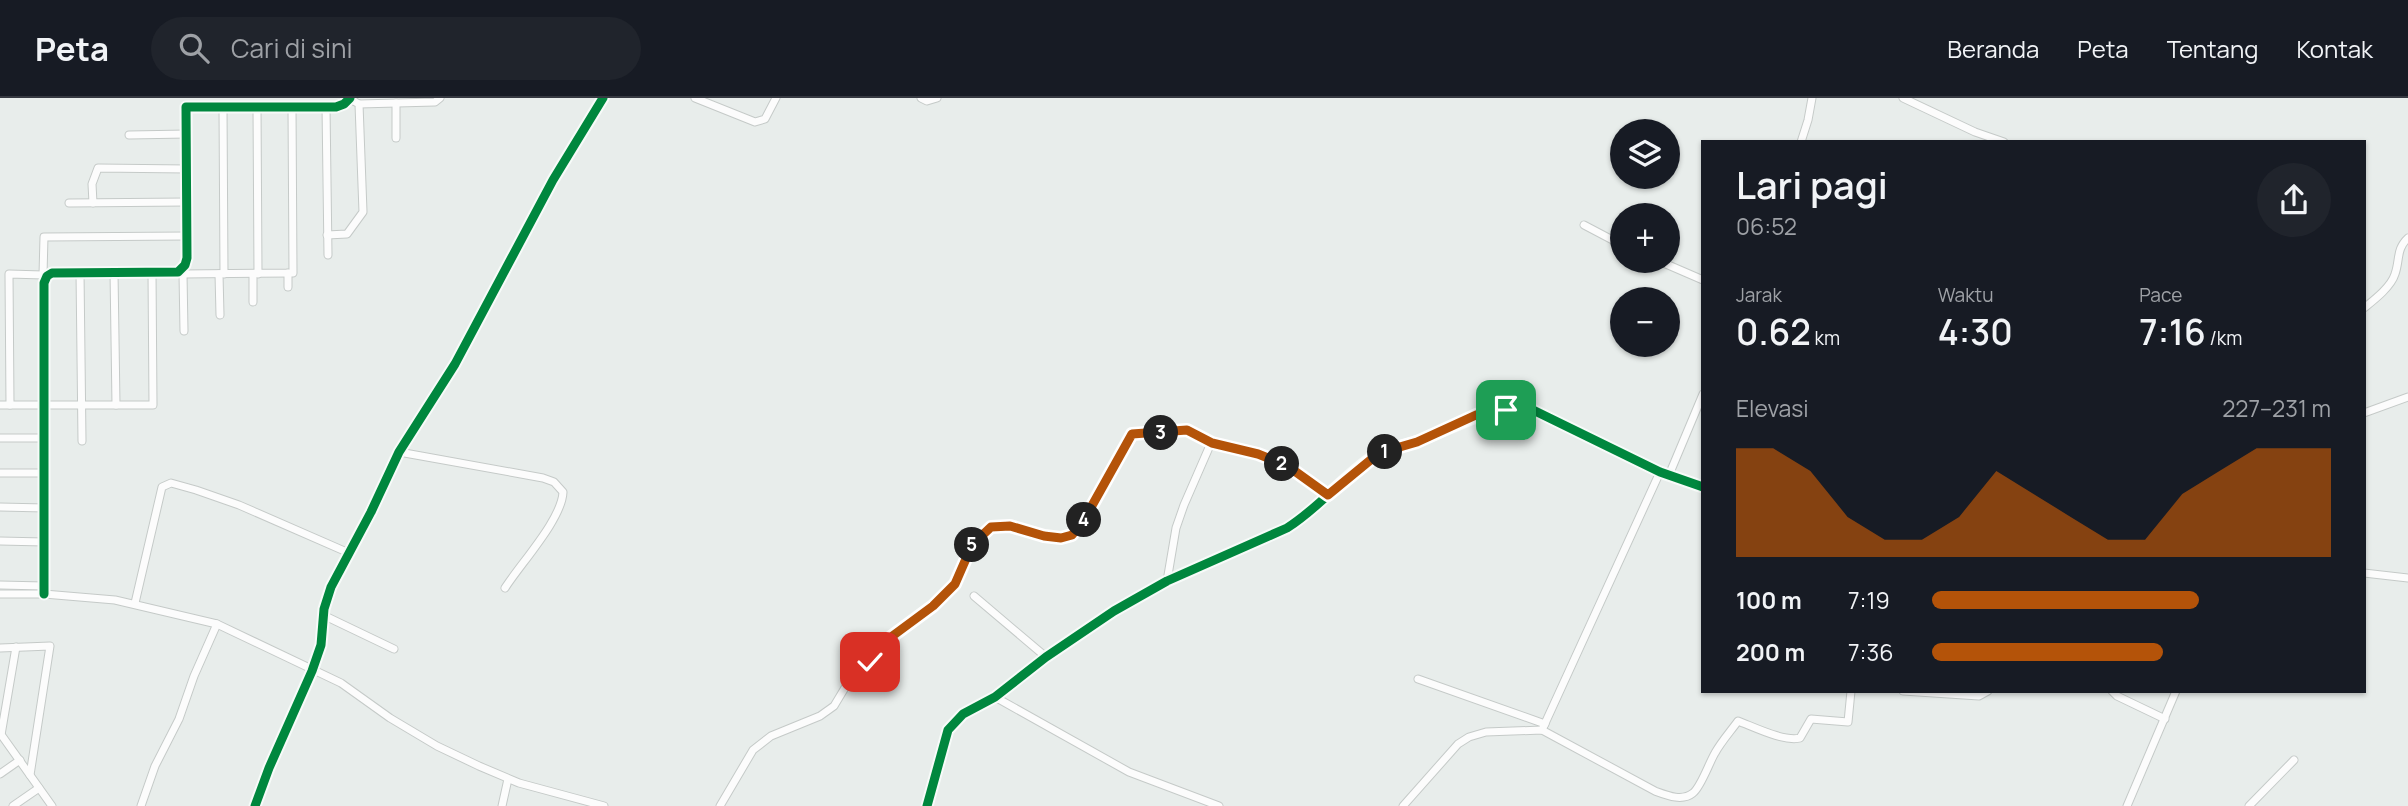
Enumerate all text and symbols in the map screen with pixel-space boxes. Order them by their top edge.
search box [151,17,641,80]
text: Peta [35,26,109,71]
icon: search [175,29,213,67]
text: Cari di sini [231,30,353,66]
text: Beranda [1947,32,2039,65]
text: Peta [2077,32,2129,65]
text: Tentang [2167,32,2258,65]
text: Kontak [2296,32,2373,65]
map controls [1610,119,1680,357]
button: layers [1610,119,1680,189]
text: Lari pagi [1736,158,1888,210]
button: share [2257,163,2331,237]
button: + [1610,203,1680,273]
text: 06:52 [1736,210,1797,242]
text: Jarak [1736,282,1782,308]
text: Waktu [1938,282,1993,308]
text: Pace [2139,282,2182,308]
button: − [1610,287,1680,357]
text: 0.62 [1736,308,1811,356]
text: 4:30 [1938,308,2013,356]
text: 7:16 [2139,308,2206,356]
text: km [1811,325,1840,351]
text: /km [2206,325,2242,351]
pin [1476,380,1536,440]
icon: arrive [1487,391,1525,429]
text: Elevasi [1736,392,1809,424]
text: 227–231 m [2222,392,2331,424]
pin: 3 [1144,416,1178,450]
text: 3 [1155,419,1166,445]
pin: 1 [1368,434,1402,470]
text: 1 [1380,438,1389,464]
pin: 2 [1264,446,1300,482]
text: 2 [1276,450,1287,476]
pin: 4 [1066,502,1102,538]
text: 4 [1078,506,1089,532]
pin: 5 [954,528,990,562]
text: 5 [966,531,977,557]
text: 100 m [1736,584,1802,616]
text: 7:19 [1848,584,1890,616]
pin [840,632,900,692]
text: 200 m [1736,636,1805,668]
text: 7:36 [1848,636,1893,668]
icon: check [851,643,889,681]

